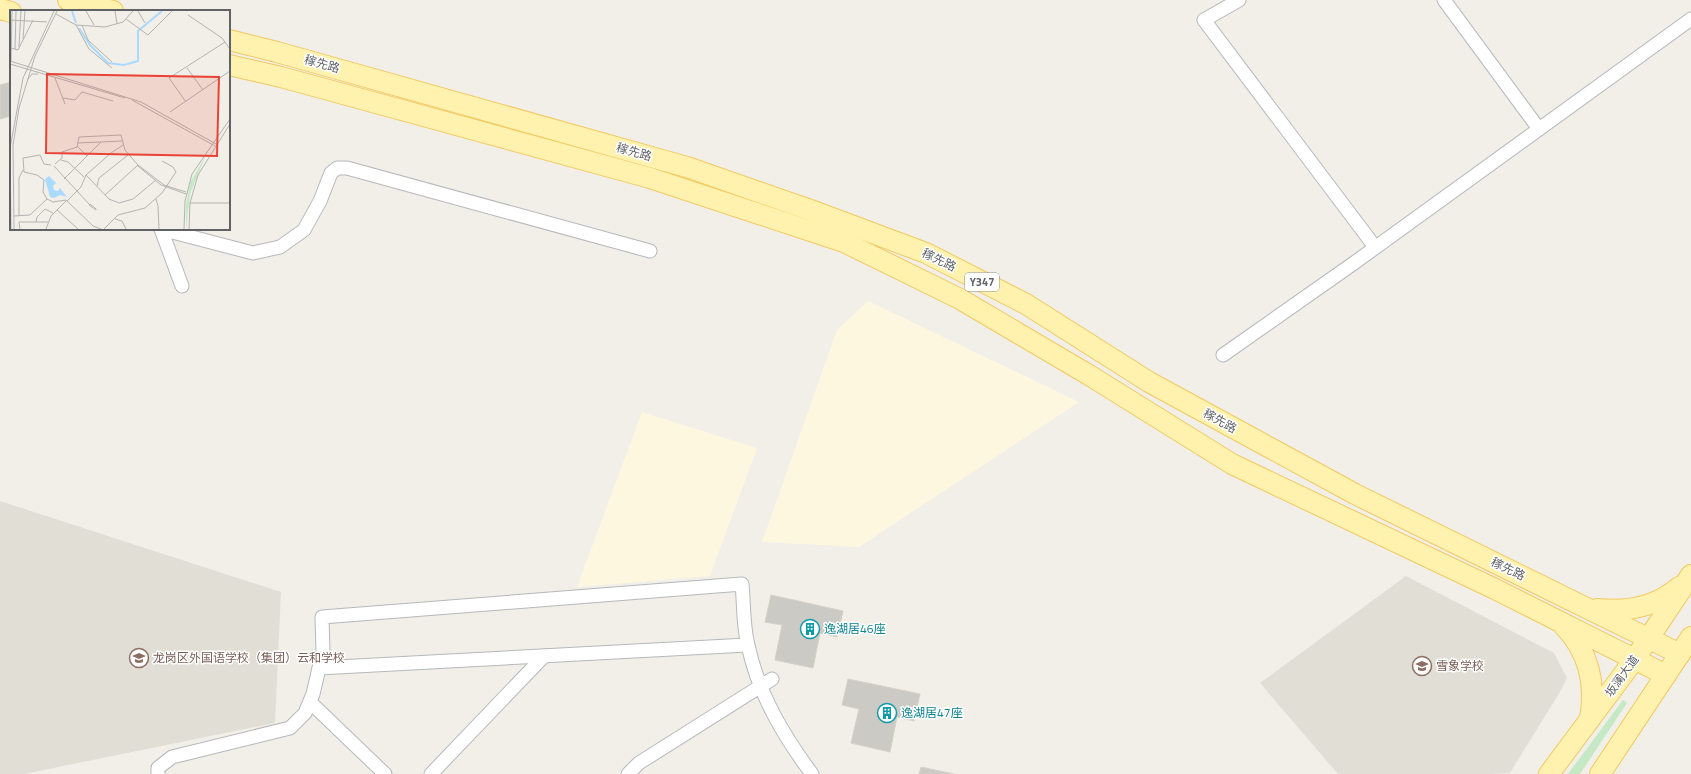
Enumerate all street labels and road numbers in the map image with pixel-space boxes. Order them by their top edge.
street label: 稼先路 [302,49,342,78]
street label: 稼先路 [614,137,654,166]
street label: 稼先路 [919,243,960,276]
road number: Y347 [965,273,999,291]
street label: 稼先路 [1200,404,1241,438]
street label: 稼先路 [1488,552,1529,585]
street label: 坂澜大道 [1600,651,1643,701]

